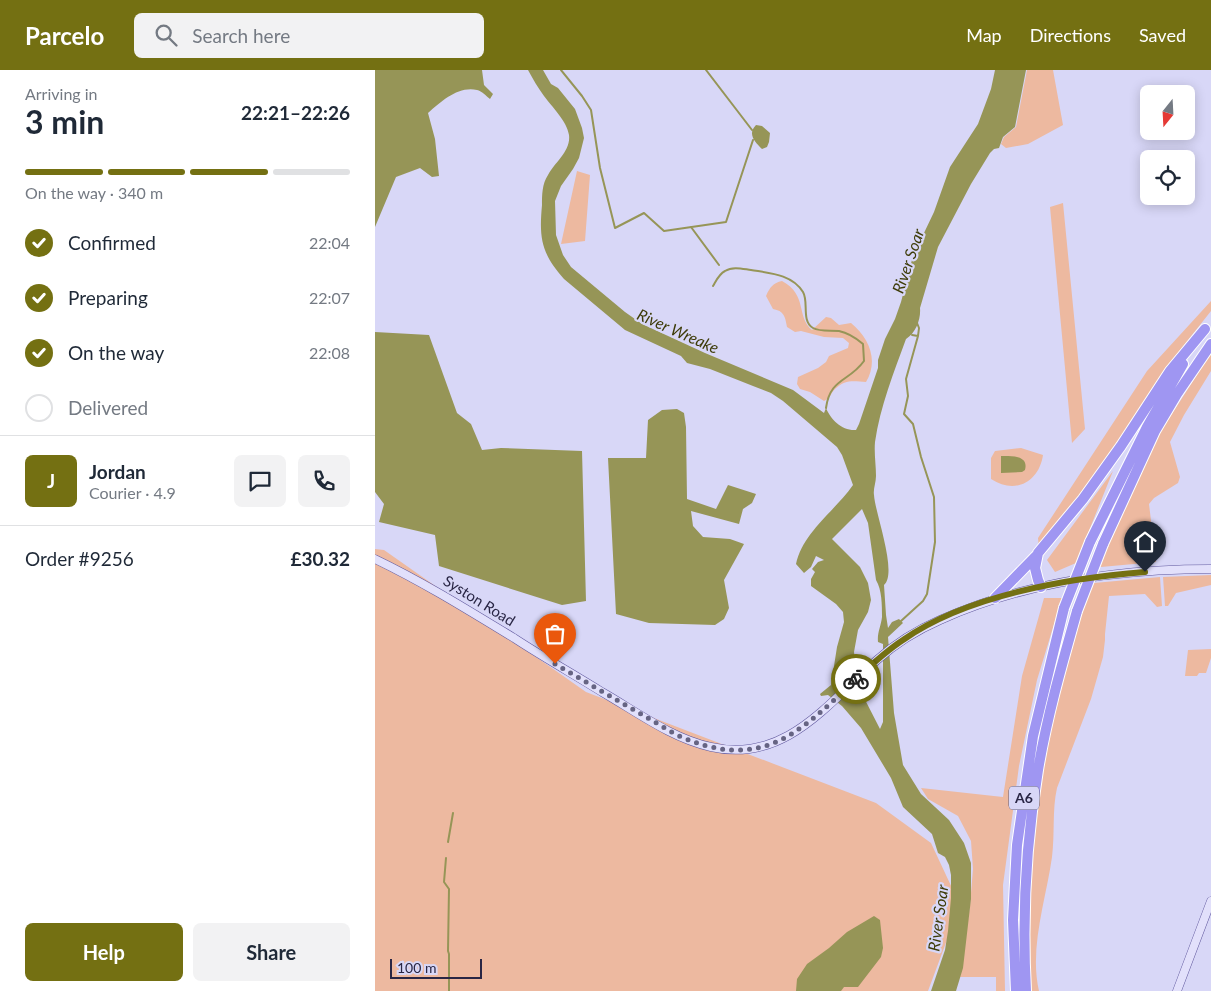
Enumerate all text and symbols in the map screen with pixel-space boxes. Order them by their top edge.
search box [134,13,484,58]
text: Parcelo [25,21,104,50]
icon: search [152,21,180,49]
text: Search here [192,24,290,47]
text: Map [966,24,1002,46]
text: Directions [1030,24,1111,46]
text: Saved [1139,24,1186,46]
text: Arriving in [25,84,98,103]
north arrow [1140,85,1195,140]
map controls [1140,85,1195,205]
text: 22:21–22:26 [241,101,350,124]
text: 3 min [25,102,104,141]
button: locate [1140,150,1195,205]
text: On the way · 340 m [25,183,163,202]
water label: River Soar [888,226,928,296]
icon: check [25,229,53,257]
text: Confirmed [68,231,156,254]
text: 22:04 [309,233,350,252]
icon: check [25,284,53,312]
text: Preparing [68,286,148,309]
text: 22:07 [309,288,350,307]
water label: River Wreake [635,304,722,357]
icon: check [25,339,53,367]
text: On the way [68,341,164,364]
text: 22:08 [309,343,350,362]
text: Delivered [68,396,148,419]
button: chat [234,455,286,507]
button: phone [298,455,350,507]
text: Jordan [89,460,146,483]
text: J [47,469,55,492]
text: Courier · 4.9 [89,483,176,502]
pin [1124,521,1166,572]
icon: home [1131,528,1159,556]
text: Order #9256 [25,547,134,570]
text: £30.32 [290,547,350,570]
street label: Syston Road [440,571,519,629]
pin [534,613,576,664]
icon: bag [541,620,569,648]
courier [831,654,881,704]
icon: bike [842,665,870,693]
road number: A6 [1009,786,1039,810]
water label: River Soar [923,883,952,952]
button: Help [25,923,183,981]
button: Share [193,923,350,981]
scale bar [390,956,483,979]
text: 100 m [397,959,436,976]

